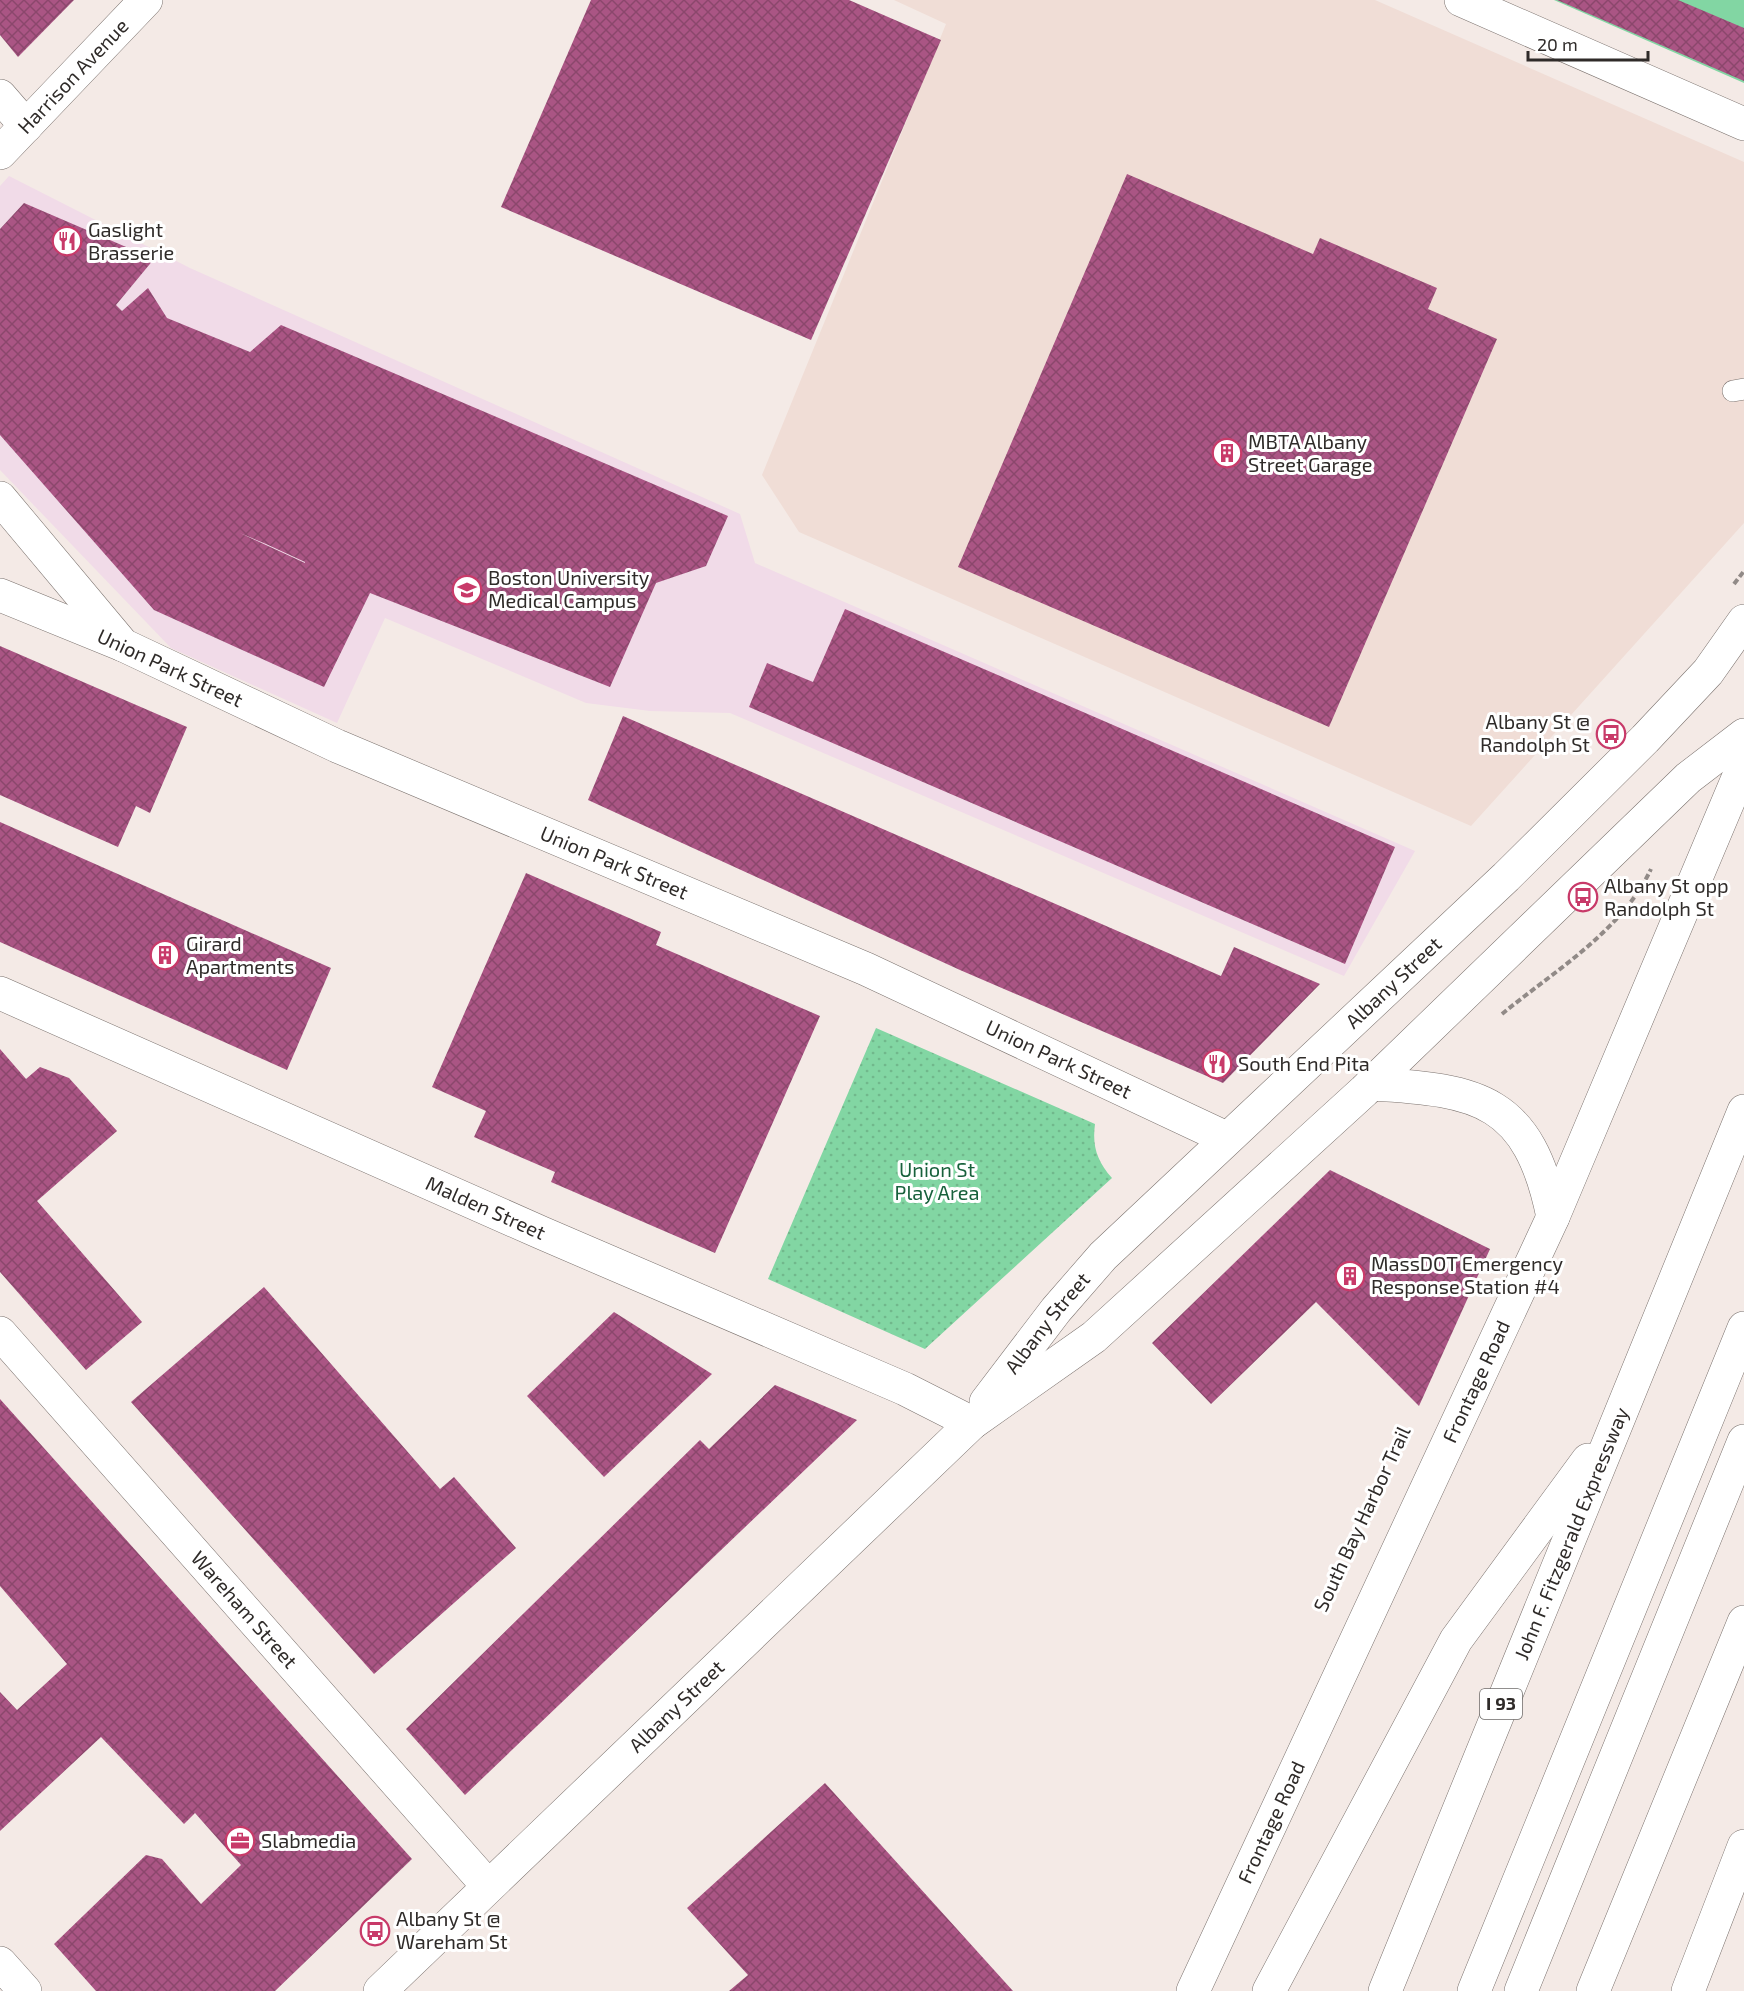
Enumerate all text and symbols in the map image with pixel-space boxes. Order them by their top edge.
street label: Harrison Avenue [12,13,133,138]
scale bar [1528,24,1648,62]
text: 20 m [1537,33,1578,55]
place label: Gaslight Brasserie [88,217,174,264]
restaurant icon: Gaslight Brasserie [51,225,83,257]
place label: MBTA Albany Street Garage [1248,429,1372,476]
building icon: MBTA Albany Street Garage [1211,437,1243,469]
place label: Boston University Medical Campus [488,565,650,612]
school or university icon: Boston University Medical Campus [451,574,483,606]
street label: Union Park Street [94,623,247,712]
place label: Albany St @ Randolph St [1480,709,1590,756]
bus stop icon: Albany St @ Randolph St [1595,718,1627,750]
street label: Union Park Street [537,820,692,904]
place label: Albany St opp Randolph St [1604,873,1729,920]
bus stop icon: Albany St opp Randolph St [1567,881,1599,913]
place label: Girard Apartments [186,931,294,978]
street label: Albany Street [1340,931,1446,1033]
building icon: Girard Apartments [149,939,181,971]
street label: Union Park Street [982,1014,1136,1103]
restaurant icon: South End Pita [1201,1048,1233,1080]
place label: South End Pita [1238,1051,1370,1075]
park label: Union St Play Area [895,1157,979,1204]
street label: Malden Street [422,1170,550,1244]
place label: MassDOT Emergency Response Station #4 [1371,1251,1563,1298]
building icon: MassDOT Emergency Response Station #4 [1334,1260,1366,1292]
street label: Albany Street [999,1267,1095,1378]
street label: Frontage Road [1437,1316,1514,1446]
street label: John F. Fitzgerald Expressway [1508,1403,1633,1663]
street label: South Bay Harbor Trail [1308,1422,1415,1615]
street label: Wareham Street [187,1545,303,1673]
street label: Albany Street [623,1654,729,1757]
road number: I 93 [1480,1689,1522,1719]
street label: Frontage Road [1232,1757,1309,1887]
office icon: Slabmedia [224,1825,256,1857]
place label: Slabmedia [261,1828,356,1852]
place label: Albany St @ Wareham St [396,1906,508,1953]
bus stop icon: Albany St @ Wareham St [359,1915,391,1947]

